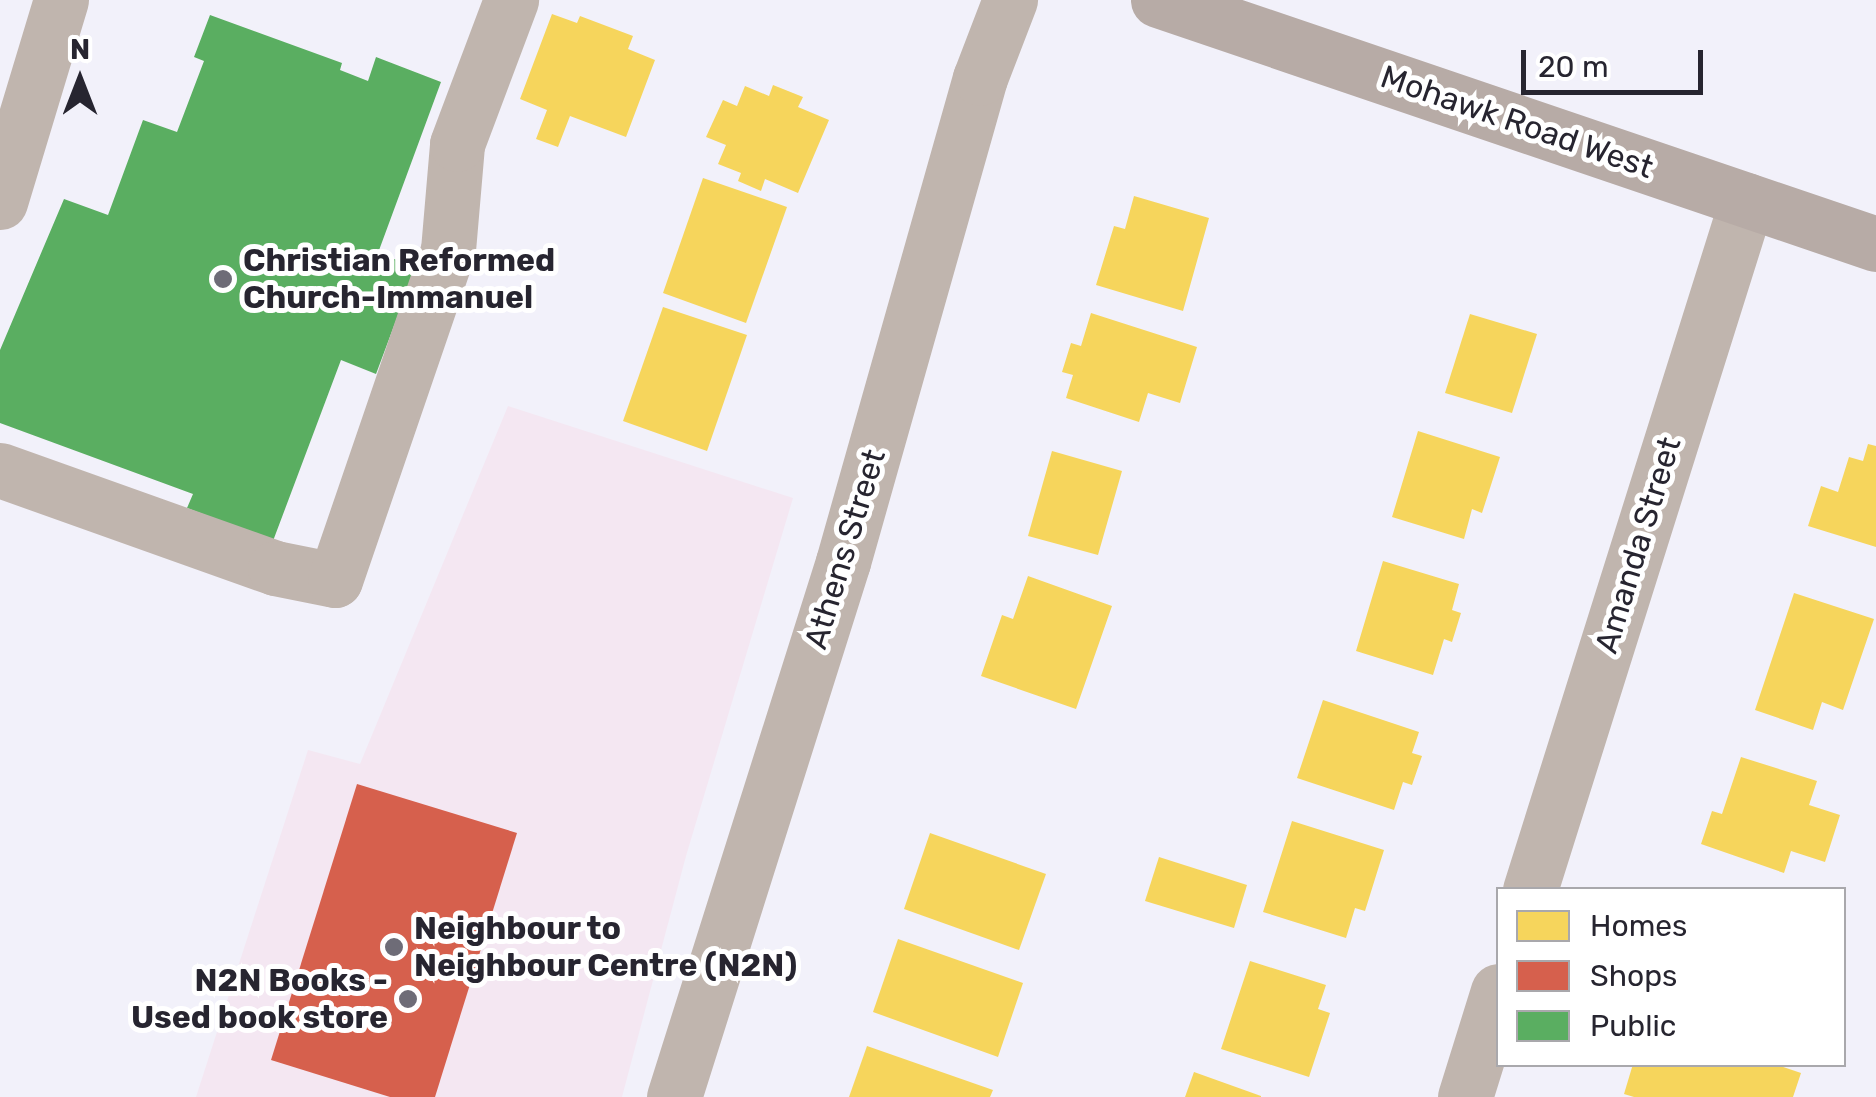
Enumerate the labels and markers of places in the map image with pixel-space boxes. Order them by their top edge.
place label: Christian Reformed Church-Immanuel [243,242,555,317]
marker: Christian Reformed Church-Immanuel [212,268,234,290]
place label: Neighbour to Neighbour Centre (N2N) [414,910,798,985]
marker: Neighbour to Neighbour Centre (N2N) [383,936,405,958]
place label: N2N Books - Used book store [131,962,388,1037]
marker: N2N Books - Used book store [397,988,419,1010]

